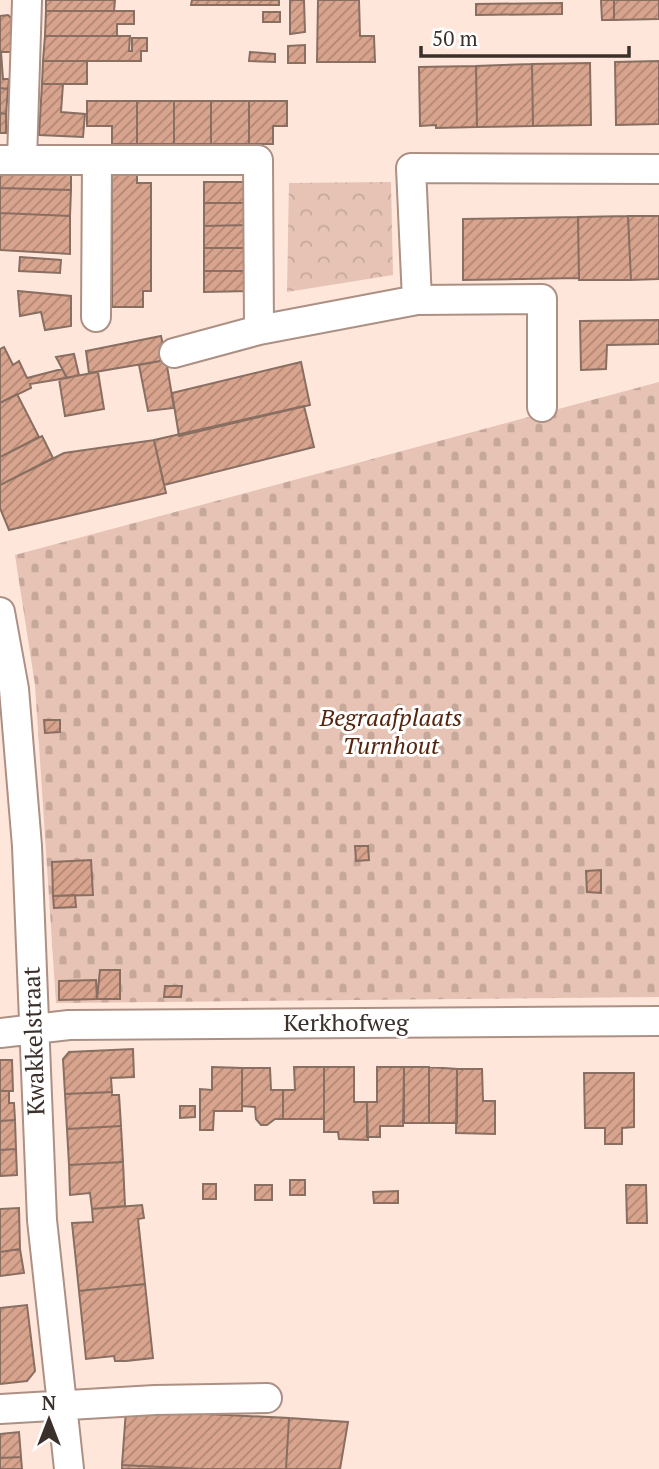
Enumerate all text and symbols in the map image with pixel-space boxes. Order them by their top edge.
scale bar [421,14,629,58]
text: 50 m [432,24,478,52]
park label: Begraafplaats Turnhout [319,701,462,761]
street label: Kwakkelstraat [14,966,52,1116]
street label: Kerkhofweg [283,1006,409,1038]
north arrow [14,1385,84,1455]
text: N [42,1390,57,1415]

